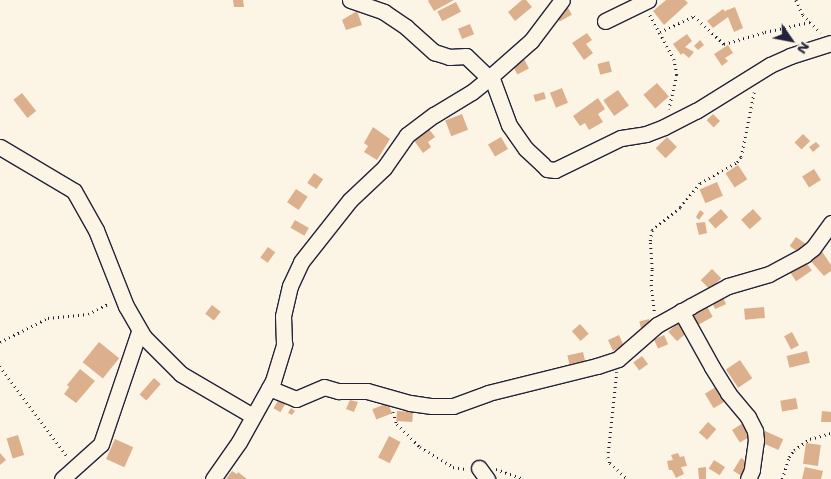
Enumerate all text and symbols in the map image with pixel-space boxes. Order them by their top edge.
north arrow [766,15,816,65]
text: N [793,39,814,58]

